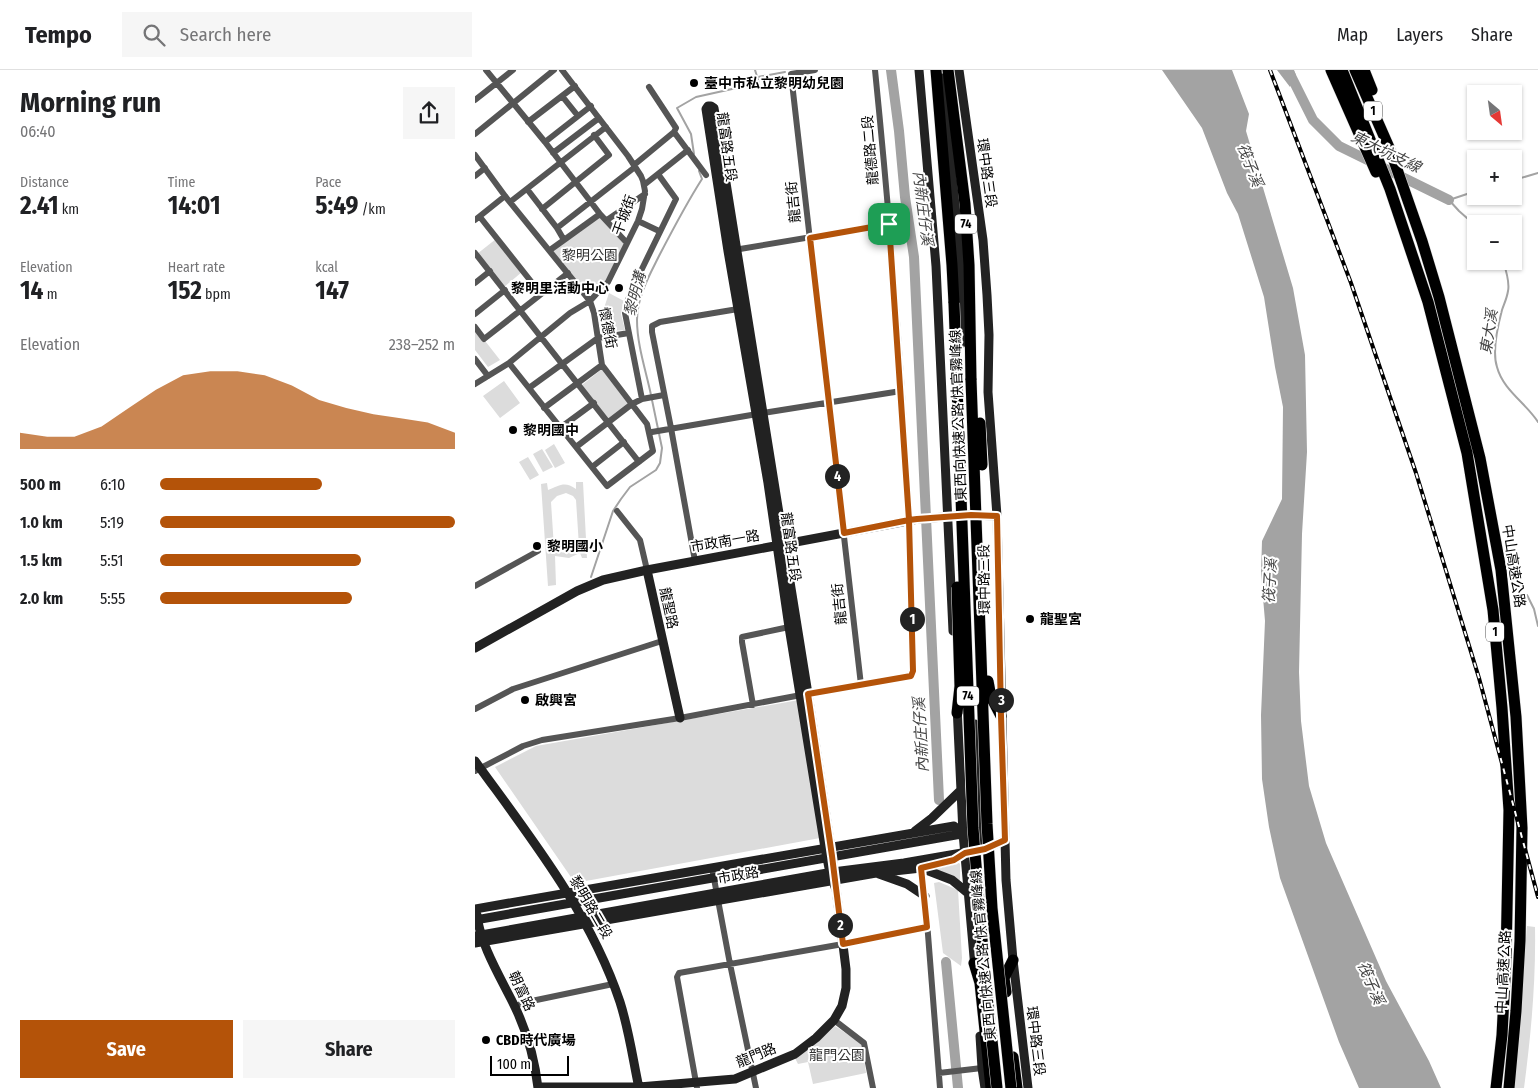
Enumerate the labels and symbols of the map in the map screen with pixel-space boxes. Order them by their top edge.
place label: 臺中市私立黎明幼兒園 [704,75,844,92]
marker: 臺中市私立黎明幼兒園 [688,77,700,89]
north arrow [1467,85,1523,140]
road number: 1 [1364,101,1382,120]
street label: 龍富路五段 [713,111,740,183]
street label: 龍德路二段 [859,114,882,186]
water label: 東大坑支線 [1348,127,1425,177]
street label: 環中路三段 [973,137,1000,209]
water label: 筏子溪 [1234,141,1267,191]
water label: 內新庄仔溪 [909,170,937,248]
street label: 龍吉街 [783,180,804,224]
street label: 干城街 [609,193,640,238]
pin [868,203,910,245]
road number: 74 [955,214,977,234]
park label: 黎明公園 [562,247,618,264]
water label: 黎明溝 [620,268,650,318]
place label: 黎明里活動中心 [511,280,609,297]
marker: 黎明里活動中心 [613,282,625,294]
street label: 懷德街 [595,306,620,350]
water label: 東大溪 [1477,306,1502,356]
street label: 東西向快速公路 快官霧峰線 [947,329,970,501]
place label: 黎明國中 [523,422,579,439]
marker: 黎明國中 [507,424,519,436]
pin: 4 [825,464,849,488]
street label: 龍富路五段 [777,511,804,583]
street label: 中山高速公路 [1499,523,1528,609]
street label: 市政南一路 [689,527,761,556]
place label: 黎明國小 [547,538,603,555]
marker: 黎明國小 [531,540,543,552]
street label: 環中路三段 [975,544,994,614]
water label: 筏子溪 [1260,556,1280,604]
street label: 龍吉街 [829,582,850,626]
street label: 龍聖路 [656,586,681,630]
pin: 1 [899,606,925,632]
place label: 龍聖宮 [1040,611,1082,628]
marker: 龍聖宮 [1024,613,1036,625]
road number: 1 [1486,622,1504,642]
road number: 74 [957,686,979,706]
pin: 3 [989,688,1013,712]
place label: 啟興宮 [535,692,577,709]
marker: 啟興宮 [519,694,531,706]
water label: 內新庄仔溪 [910,695,932,773]
street label: 市政路 [716,863,760,888]
street label: 東西向快速公路 快官霧峰線 [968,869,999,1041]
street label: 黎明路二段 [566,873,615,942]
pin: 2 [827,912,853,938]
street label: 中山高速公路 [1493,930,1514,1014]
water label: 筏子溪 [1354,959,1389,1009]
street label: 朝富路 [505,969,538,1014]
street label: 環中路三段 [1023,1005,1048,1077]
place label: CBD時代廣場 [496,1032,576,1049]
marker: CBD時代廣場 [480,1034,492,1046]
street label: 龍門路 [734,1040,779,1071]
park label: 龍門公園 [809,1047,865,1064]
scale bar [490,1053,569,1076]

